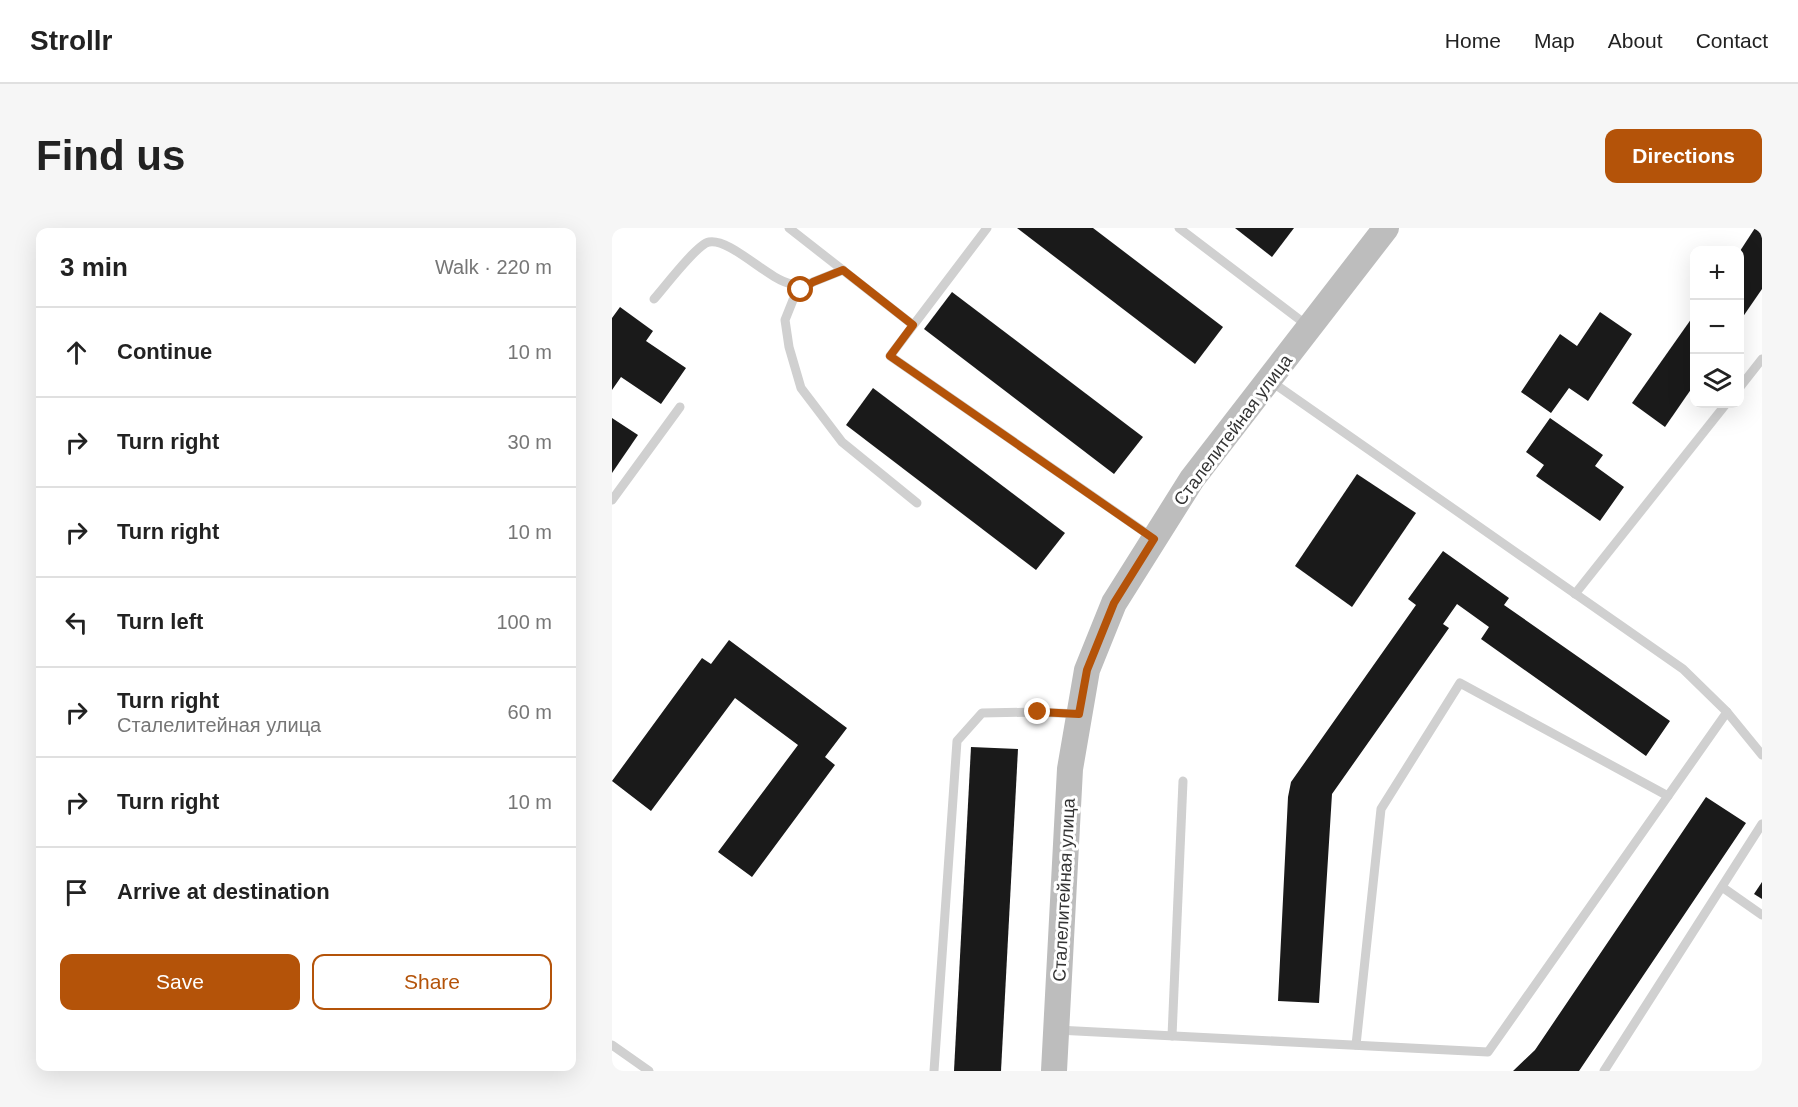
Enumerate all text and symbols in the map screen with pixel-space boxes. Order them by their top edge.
text: Strollr [30,25,112,56]
text: Home [1445,29,1501,52]
text: Map [1534,29,1575,52]
text: About [1608,29,1663,52]
text: Contact [1696,29,1768,52]
button: Directions [1605,129,1762,183]
text: Find us [36,132,185,179]
map controls [1690,246,1744,408]
button: + [1690,246,1744,300]
text: 3 min [60,252,128,282]
text: Walk · 220 m [435,256,552,278]
route start [787,276,813,302]
button: − [1690,300,1744,354]
icon: ahead [60,336,93,369]
text: Continue [117,339,212,364]
text: 10 m [508,341,552,363]
street label: Сталелитейная улица [1170,350,1297,509]
button: layers [1690,354,1744,408]
icon: right [60,426,93,459]
text: Turn right [117,429,219,454]
text: 30 m [508,431,552,453]
icon: right [60,516,93,549]
text: Turn right [117,519,219,544]
text: 10 m [508,521,552,543]
icon: left [60,606,93,639]
text: Turn left [117,609,203,634]
text: 100 m [496,611,552,633]
text: Turn right [117,688,219,713]
icon: right [60,696,93,729]
route end [1024,698,1050,724]
text: 60 m [508,701,552,723]
text: Сталелитейная улица [117,714,321,736]
icon: right [60,786,93,819]
text: Turn right [117,789,219,814]
text: 10 m [508,791,552,813]
street label: Сталелитейная улица [1049,797,1079,982]
icon: arrive [60,876,93,909]
text: Arrive at destination [117,879,330,904]
button: Save [60,954,300,1010]
button: Share [312,954,552,1010]

